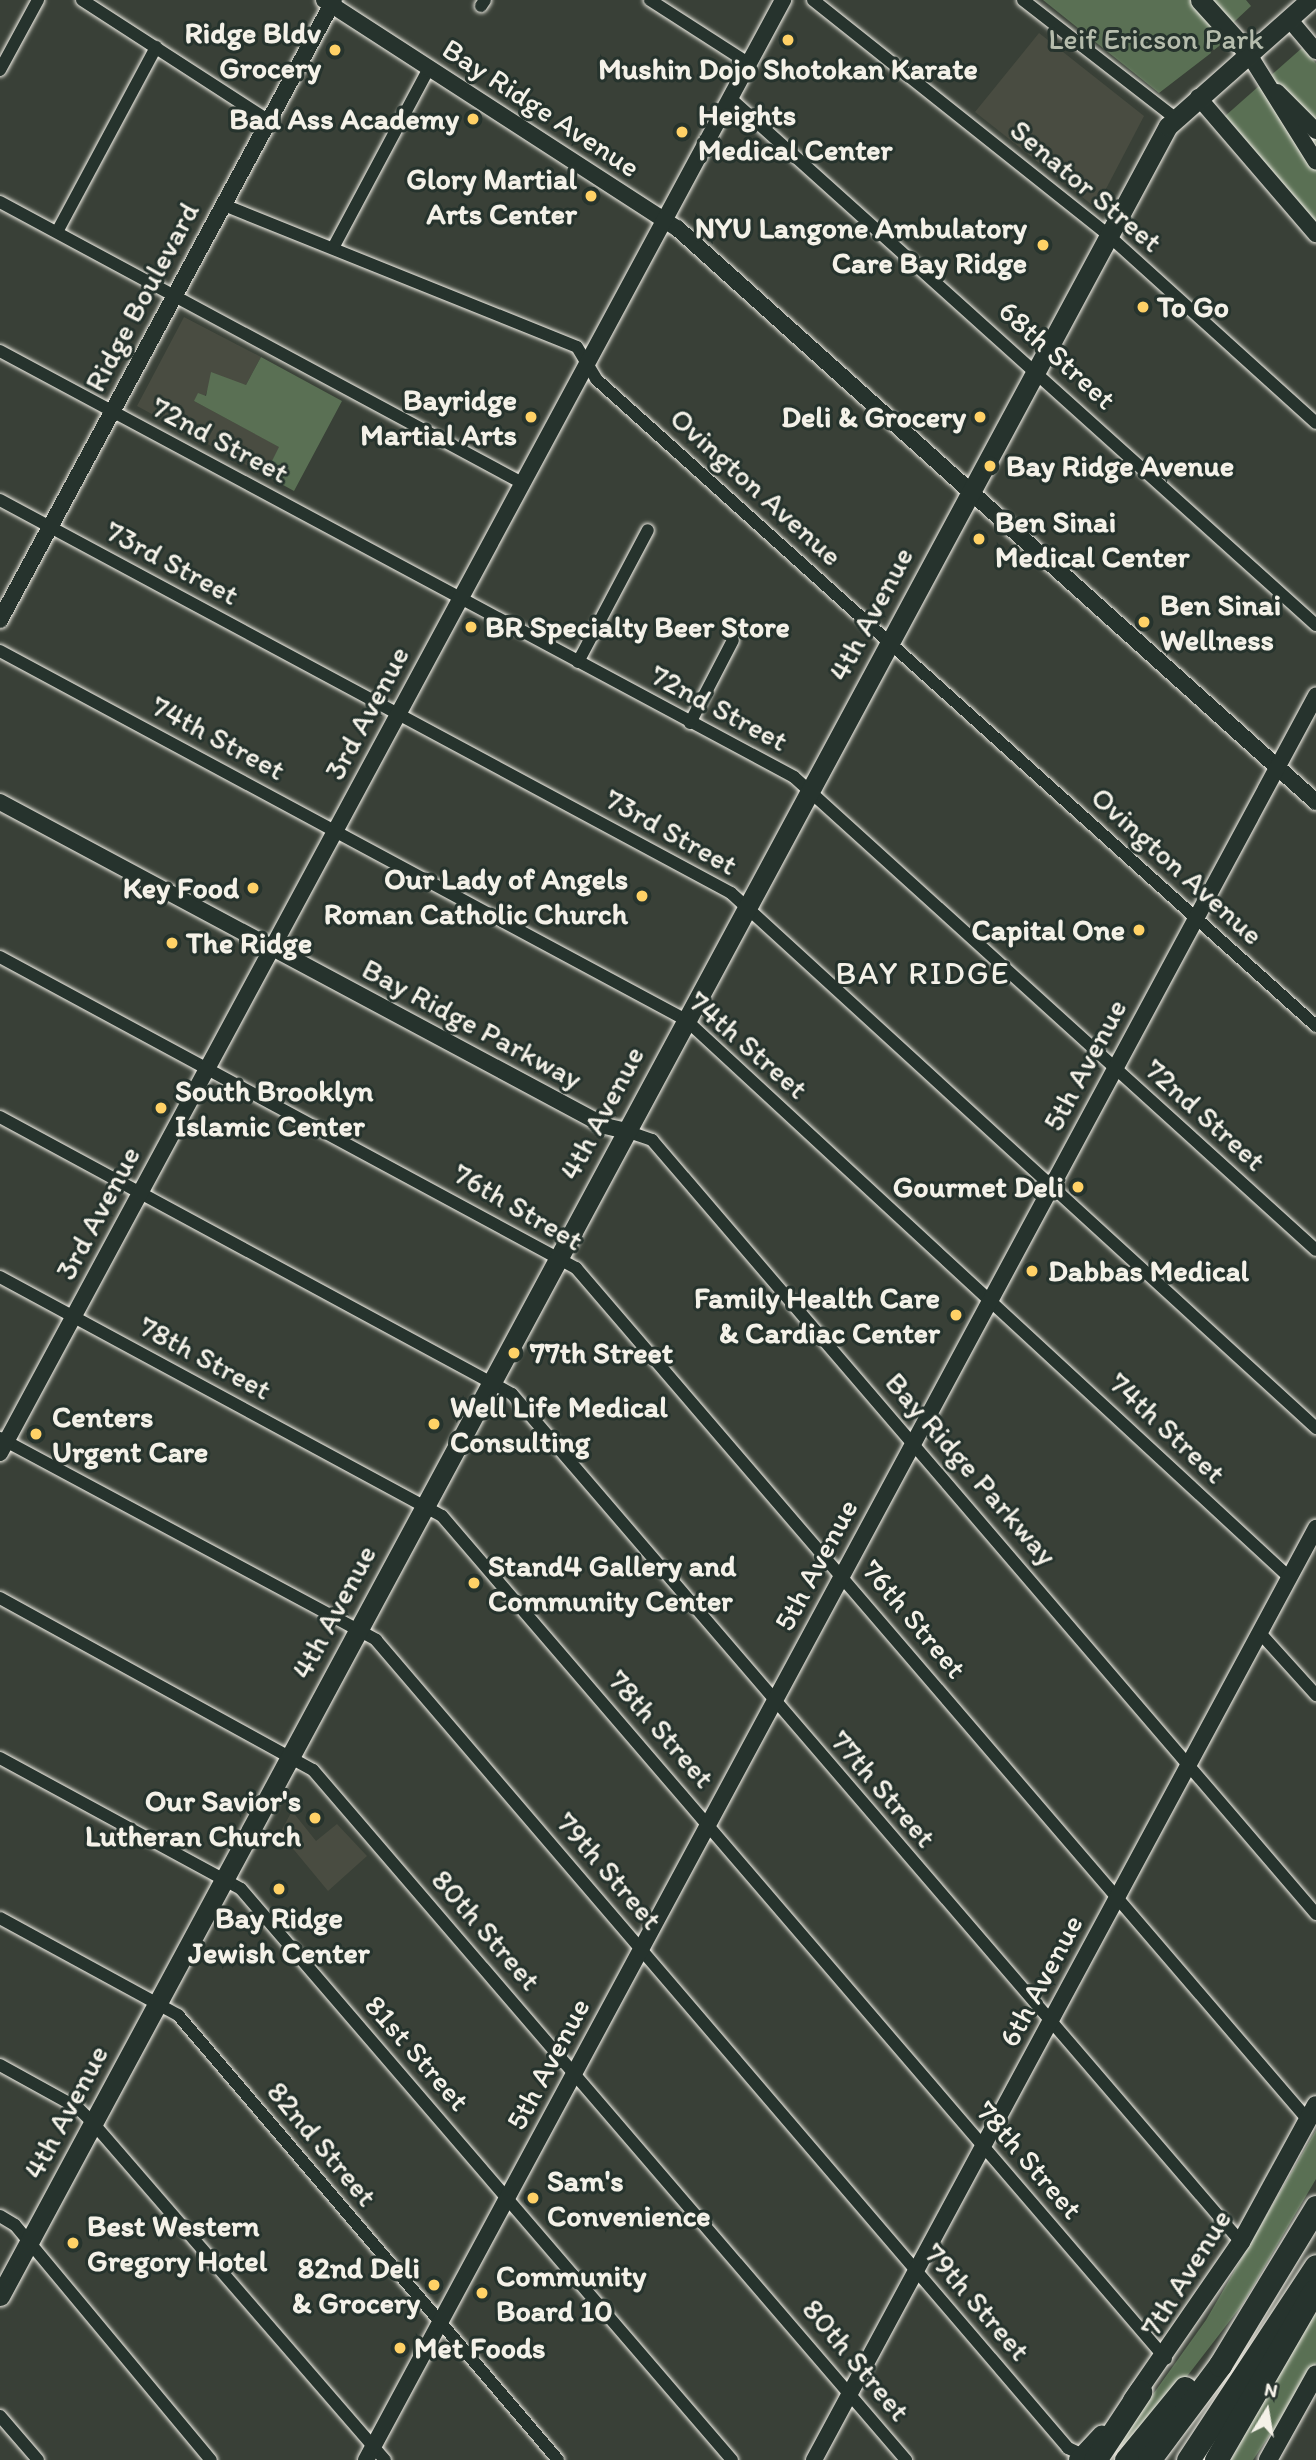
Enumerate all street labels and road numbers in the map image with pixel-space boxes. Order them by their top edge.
street label: Bay Ridge Avenue [436,31,646,185]
street label: Senator Street [1003,112,1169,260]
street label: Ridge Boulevard [77,196,207,398]
street label: 68th Street [991,293,1123,417]
street label: 72nd Street [145,389,295,491]
street label: Ovington Avenue [663,401,849,573]
street label: 73rd Street [99,513,245,613]
street label: 4th Avenue [821,541,921,687]
street label: 3rd Avenue [317,641,417,785]
street label: 72nd Street [644,657,794,759]
street label: 74th Street [145,688,291,788]
street label: Ovington Avenue [1084,780,1270,952]
street label: 73rd Street [599,781,743,883]
street label: Bay Ridge Parkway [357,951,587,1097]
street label: 74th Street [681,984,815,1106]
street label: 5th Avenue [1036,993,1134,1137]
street label: 4th Avenue [552,1040,652,1186]
street label: 72nd Street [1137,1052,1273,1178]
street label: 3rd Avenue [48,1141,148,1285]
street label: 76th Street [447,1156,589,1258]
street label: 78th Street [133,1308,277,1408]
street label: 74th Street [1101,1365,1233,1491]
street label: Bay Ridge Parkway [878,1366,1064,1572]
street label: 5th Avenue [767,1493,865,1637]
street label: 4th Avenue [284,1539,384,1685]
street label: 76th Street [854,1553,974,1685]
street label: 78th Street [600,1663,722,1795]
street label: 77th Street [823,1723,943,1855]
street label: 79th Street [548,1805,670,1937]
street label: 80th Street [424,1863,548,1997]
street label: 6th Avenue [992,1909,1090,2053]
street label: 81st Street [357,1988,477,2118]
street label: 5th Avenue [499,1992,597,2136]
street label: 4th Avenue [16,2039,116,2185]
street label: 82nd Street [260,2074,384,2214]
street label: 78th Street [968,2094,1090,2226]
street label: 7th Avenue [1133,2203,1239,2343]
street label: 79th Street [916,2236,1038,2368]
street label: 80th Street [795,2292,917,2428]

